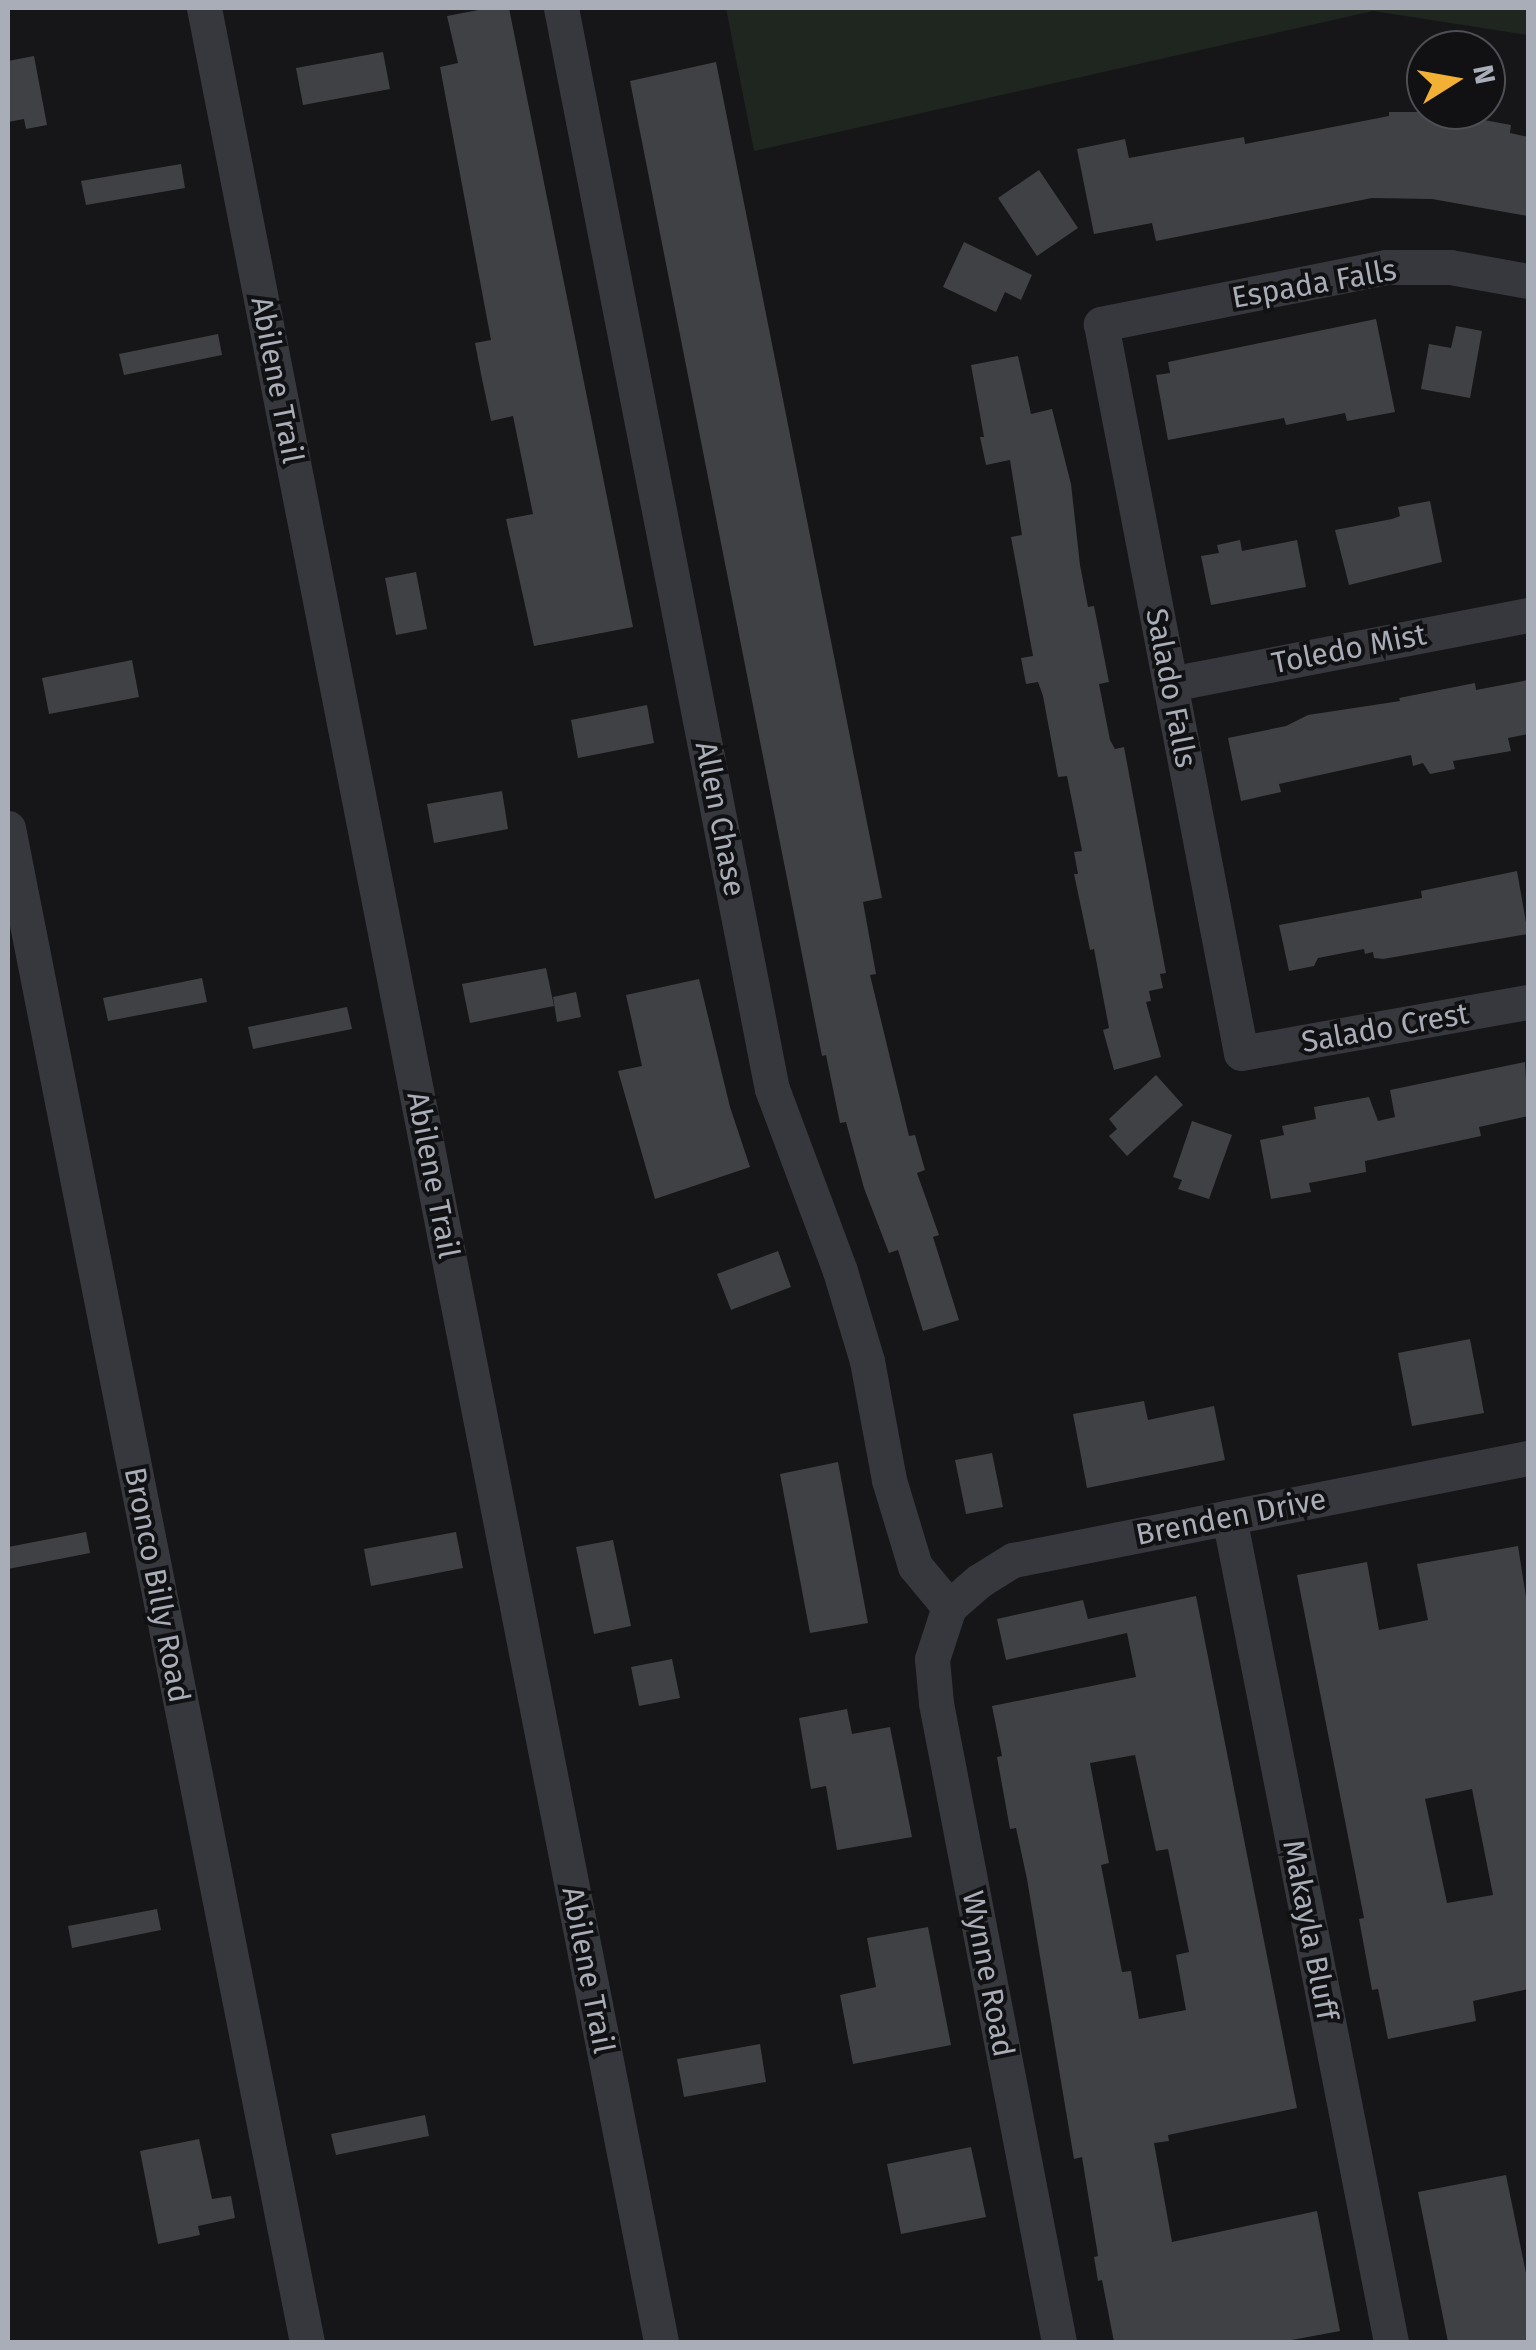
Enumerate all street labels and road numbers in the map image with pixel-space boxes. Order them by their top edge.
street label: Espada Falls [1229,252,1399,316]
street label: Abilene Trail [243,294,311,466]
street label: Salado Falls [1138,605,1204,771]
street label: Toledo Mist [1269,616,1429,682]
street label: Allen Chase [687,739,753,899]
street label: Salado Crest [1299,996,1471,1060]
street label: Abilene Trail [399,1089,467,1261]
street label: Bronco Billy Road [117,1464,197,1706]
street label: Brenden Drive [1133,1481,1329,1553]
street label: Makayla Bluff [1275,1837,1345,2023]
street label: Abilene Trail [554,1884,622,2056]
street label: Wynne Road [954,1888,1022,2060]

